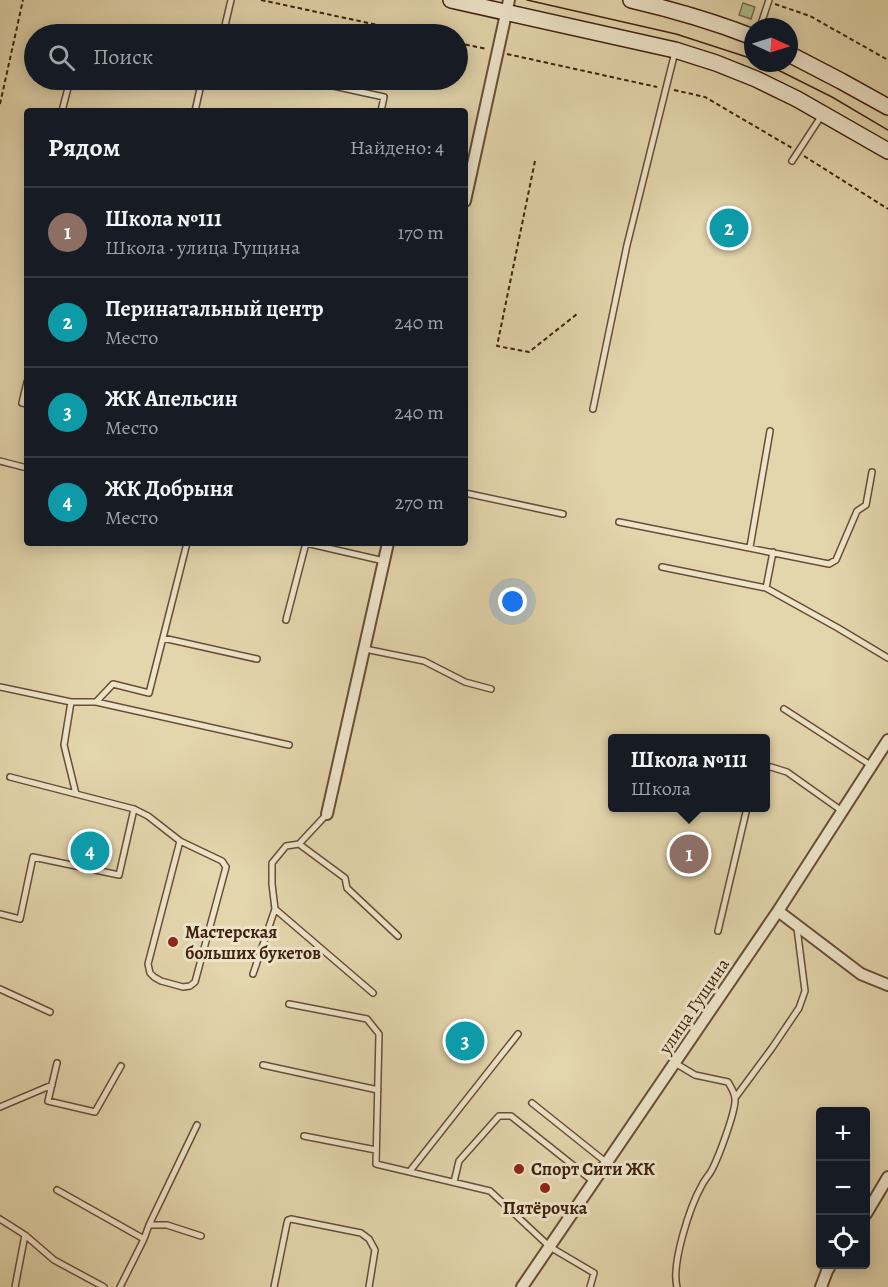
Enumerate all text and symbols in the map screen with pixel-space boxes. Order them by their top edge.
north arrow [744,18,798,72]
search box [24,24,468,90]
icon: search [45,41,78,74]
text: Поиск [93,42,153,72]
text: Рядом [48,130,120,165]
text: Найдено: 4 [350,134,444,161]
text: Школа №111 [105,204,222,234]
pin: 2 [710,206,748,250]
text: 1 [64,219,71,246]
text: 170 m [398,219,444,246]
text: Школа · улица Гущина [105,234,300,261]
text: Перинатальный центр [105,294,324,324]
text: 2 [63,309,72,336]
text: 240 m [394,309,444,336]
text: Место [105,324,158,351]
text: ЖК Апельсин [105,384,238,414]
text: 3 [63,399,72,426]
text: 240 m [394,399,444,426]
text: Место [105,414,158,441]
text: ЖК Добрыня [105,474,234,504]
text: 4 [63,489,72,516]
text: 270 m [395,489,444,516]
text: Место [105,504,158,531]
your location [498,587,527,616]
popup [608,734,770,812]
text: Школа №111 [631,745,747,775]
text: Школа [631,775,691,802]
pin: 4 [70,828,110,874]
pin: 1 [670,832,708,876]
place label: Мастерская больших букетов [185,920,321,965]
marker: Мастерская больших букетов [166,935,180,949]
street label: улица Гущина [653,953,735,1059]
pin: 3 [446,1018,484,1064]
map controls [816,1107,870,1269]
button: + [816,1107,870,1161]
place label: Спорт Сити ЖК [531,1157,655,1181]
button: − [816,1161,870,1215]
marker: Спорт Сити ЖК [512,1162,526,1176]
marker: Пятёрочка [538,1181,552,1195]
place label: Пятёрочка [503,1196,588,1220]
button: locate [816,1215,870,1269]

